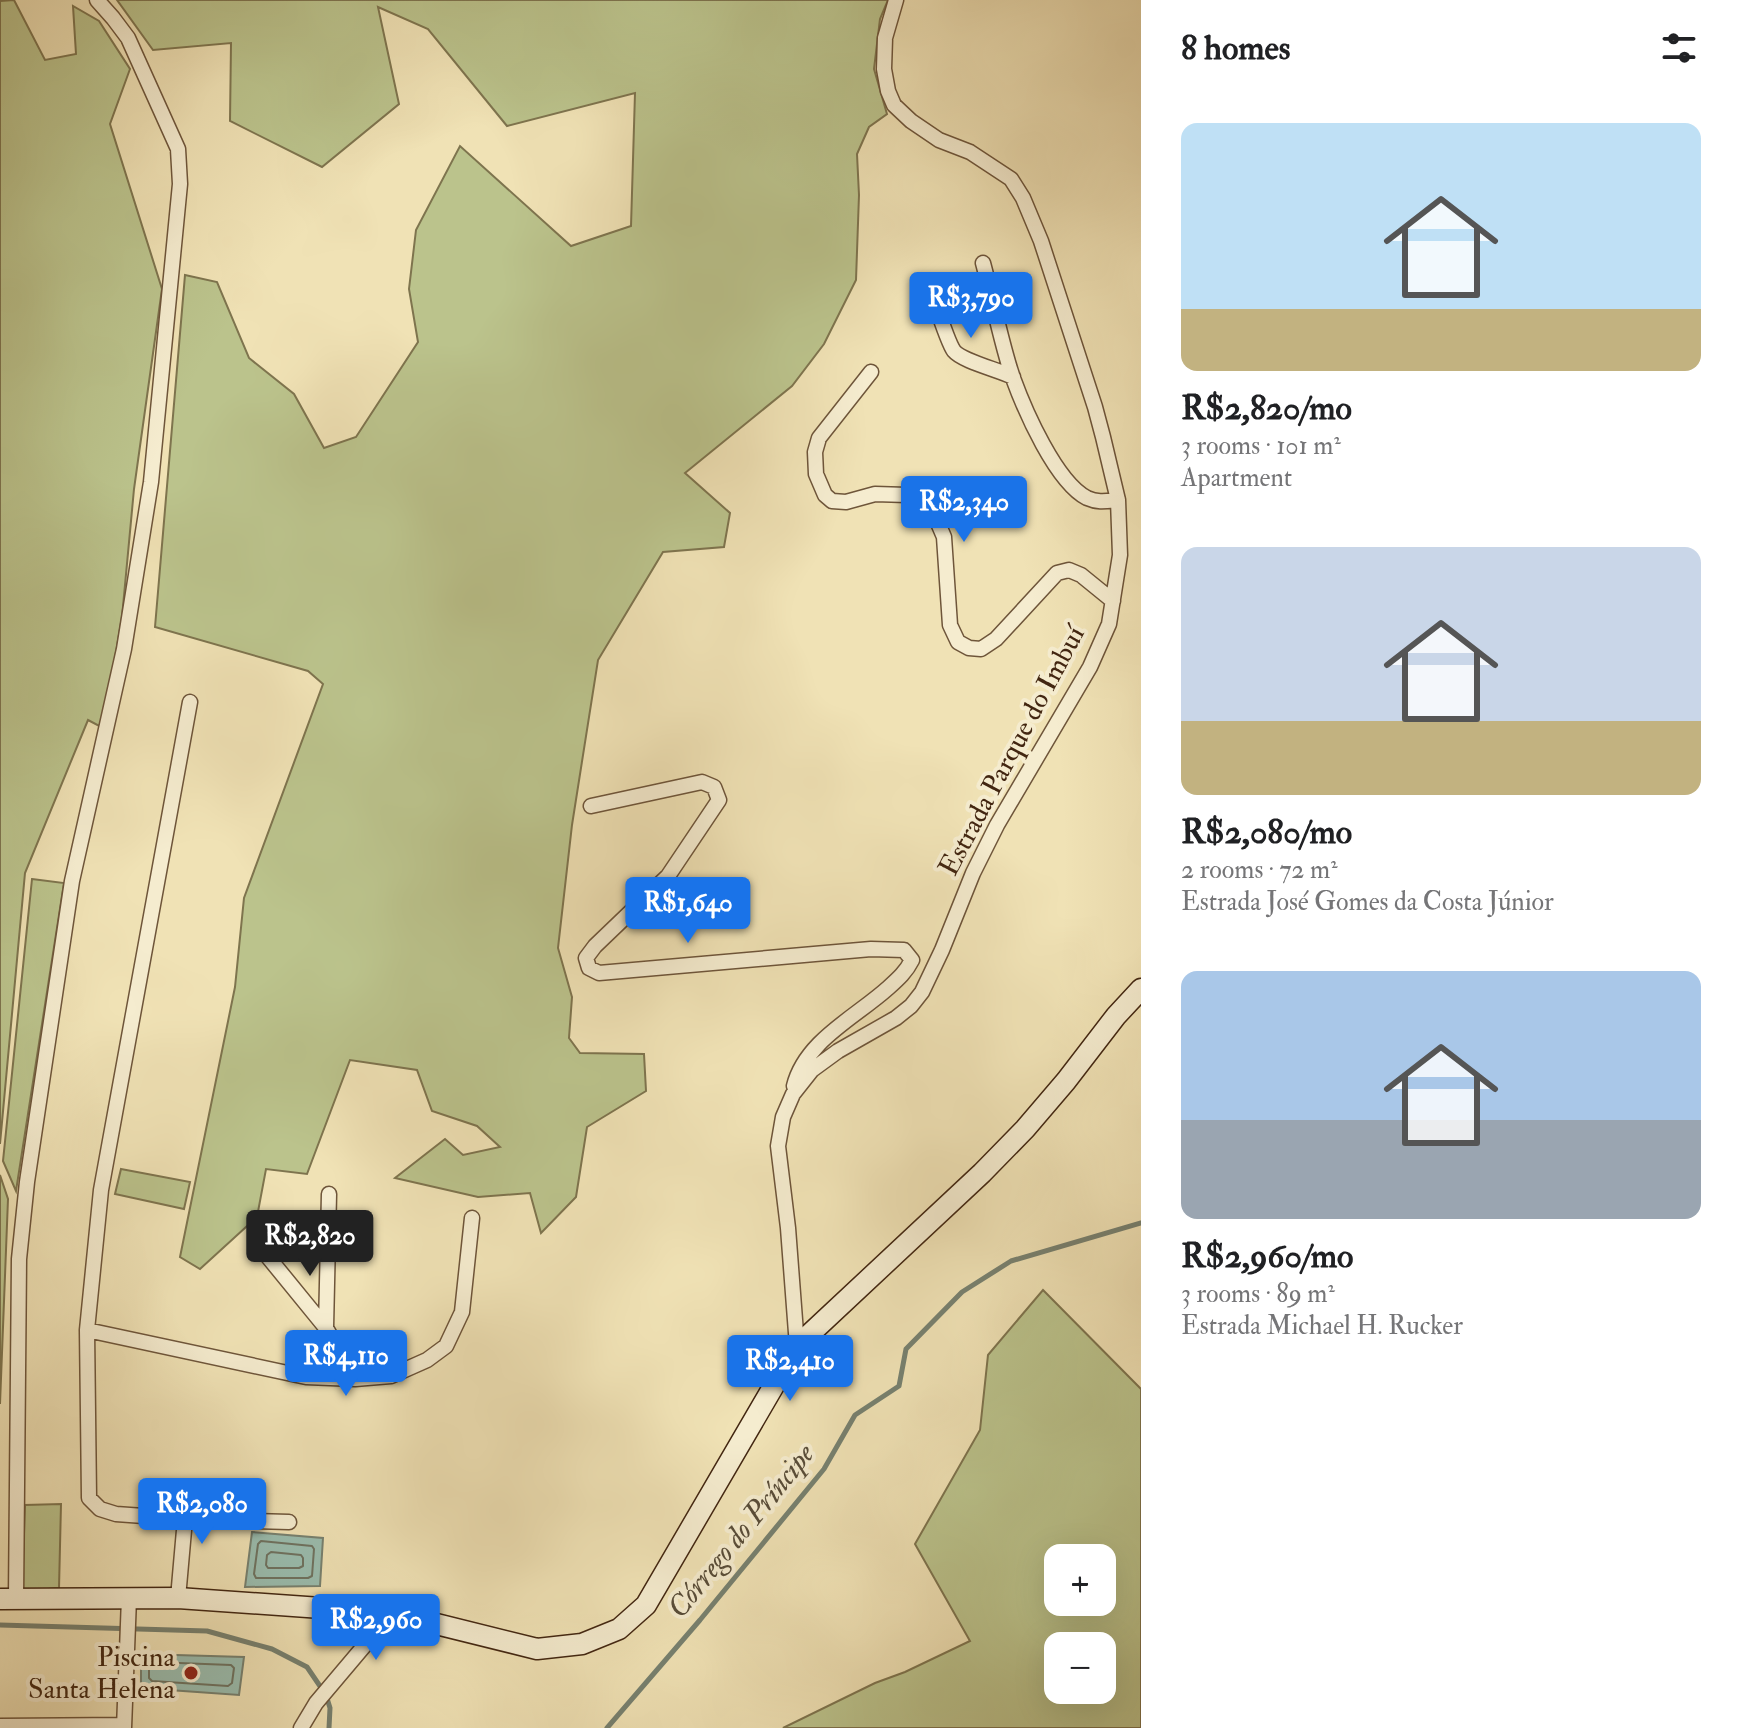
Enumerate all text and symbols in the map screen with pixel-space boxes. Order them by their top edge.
icon: filters [1657,26,1701,70]
text: 8 homes [1181,27,1290,70]
icon: home [1369,175,1513,319]
pin: R$3,790 [897,272,1045,340]
text: R$3,790 [927,282,1015,314]
text: R$2,820/mo [1181,387,1352,430]
text: 3 rooms · 101 m² [1181,430,1341,462]
text: Apartment [1181,462,1292,494]
pin: R$2,340 [890,476,1038,544]
text: R$2,340 [919,486,1009,518]
icon: home [1369,599,1513,743]
street label: Estrada Parque do Imbuí [931,618,1094,882]
text: R$2,080/mo [1181,811,1352,854]
text: 2 rooms · 72 m² [1181,854,1338,886]
pin: R$1,640 [614,877,762,945]
text: Estrada José Gomes da Costa Júnior [1181,886,1554,918]
text: R$1,640 [643,887,733,919]
icon: home [1369,1023,1513,1167]
pin: R$2,820 [236,1210,384,1278]
text: R$2,820 [264,1220,356,1252]
text: R$2,960/mo [1181,1235,1353,1278]
text: 3 rooms · 89 m² [1181,1278,1335,1310]
text: Estrada Michael H. Rucker [1181,1310,1463,1342]
pin: R$4,110 [272,1330,420,1398]
pin: R$2,410 [716,1335,864,1403]
text: R$4,110 [303,1340,389,1372]
text: R$2,410 [745,1345,835,1377]
water label: Córrego do Príncipe [659,1436,823,1626]
pin: R$2,080 [128,1478,276,1546]
text: R$2,080 [156,1488,248,1520]
map controls [1044,1544,1116,1704]
button: + [1044,1544,1116,1616]
pin: R$2,960 [302,1594,450,1662]
text: R$2,960 [330,1604,422,1636]
button: − [1044,1632,1116,1704]
place label: Piscina Santa Helena [28,1640,175,1707]
marker: Piscina Santa Helena [182,1664,200,1682]

